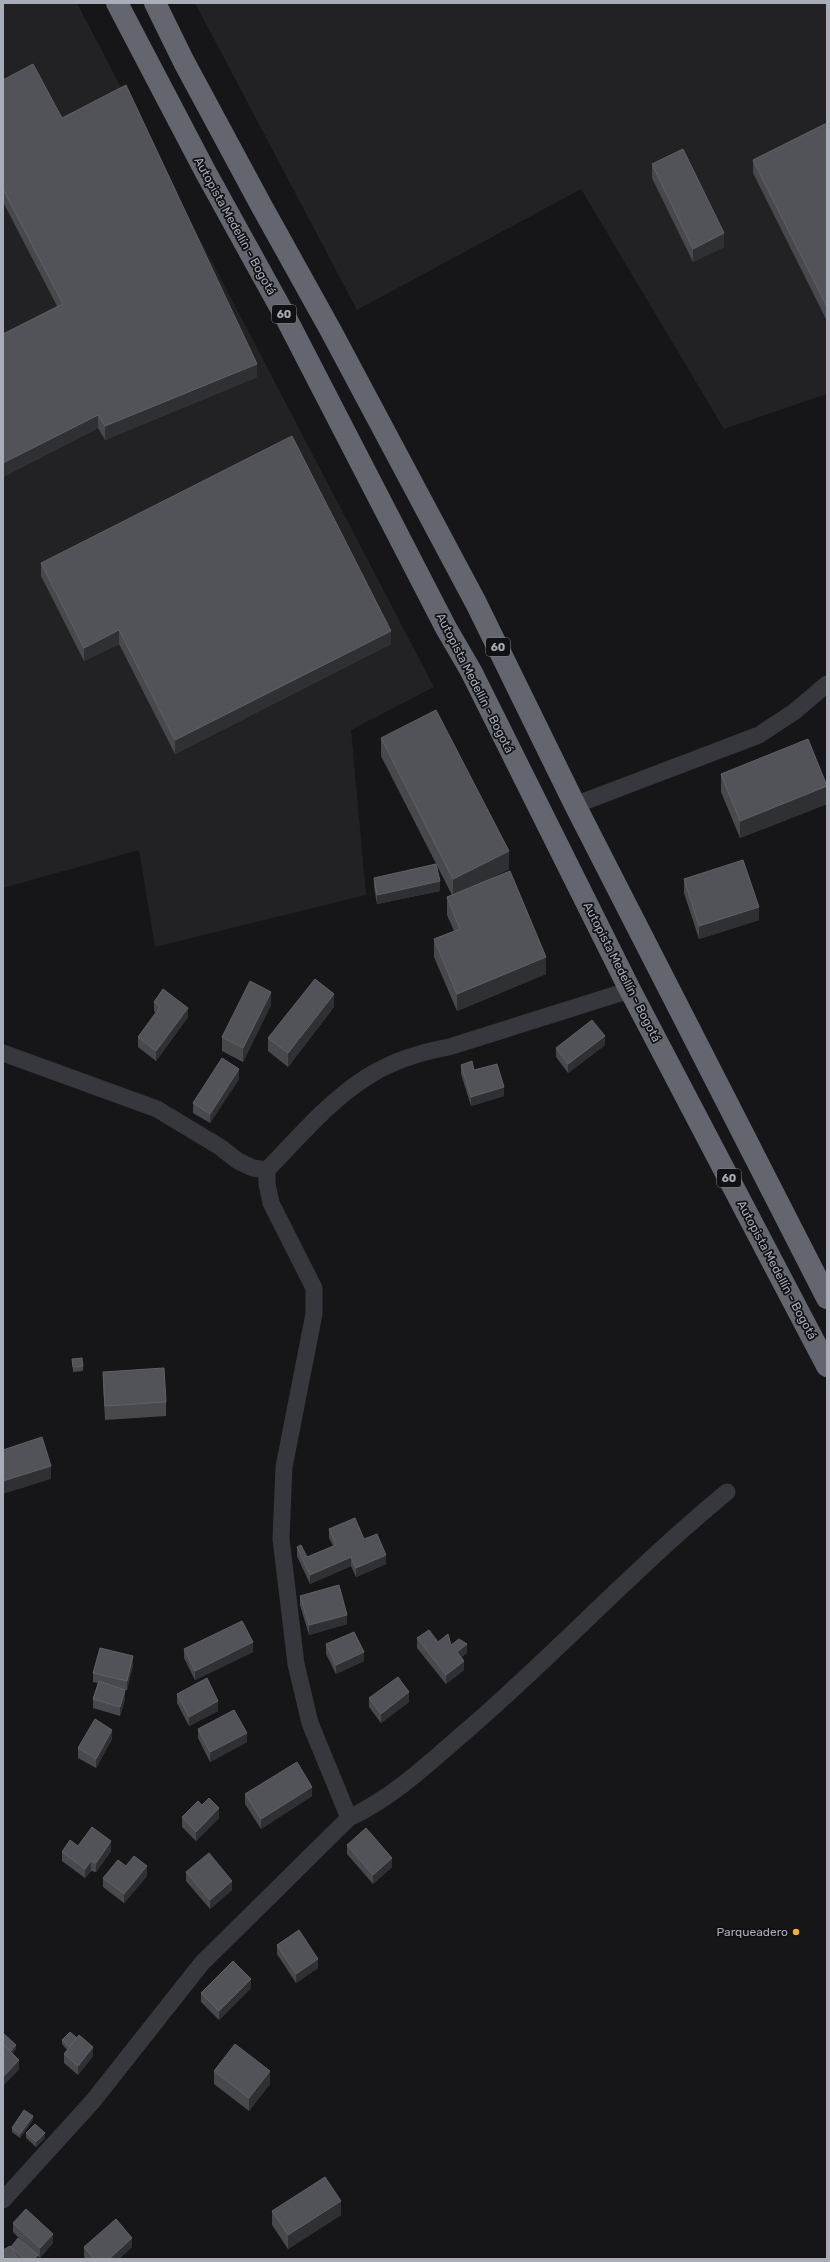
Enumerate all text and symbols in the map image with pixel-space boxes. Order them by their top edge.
street label: Autopista Medellín - Bogotá [191,155,279,297]
road number: 60 [272,305,296,323]
street label: Autopista Medellín - Bogotá [434,611,516,755]
road number: 60 [486,638,510,656]
street label: Autopista Medellín - Bogotá [581,900,663,1044]
road number: 60 [717,1169,741,1187]
street label: Autopista Medellín - Bogotá [734,1198,820,1342]
place label: Parqueadero [716,1925,788,1939]
marker: Parqueadero [791,1927,801,1937]

